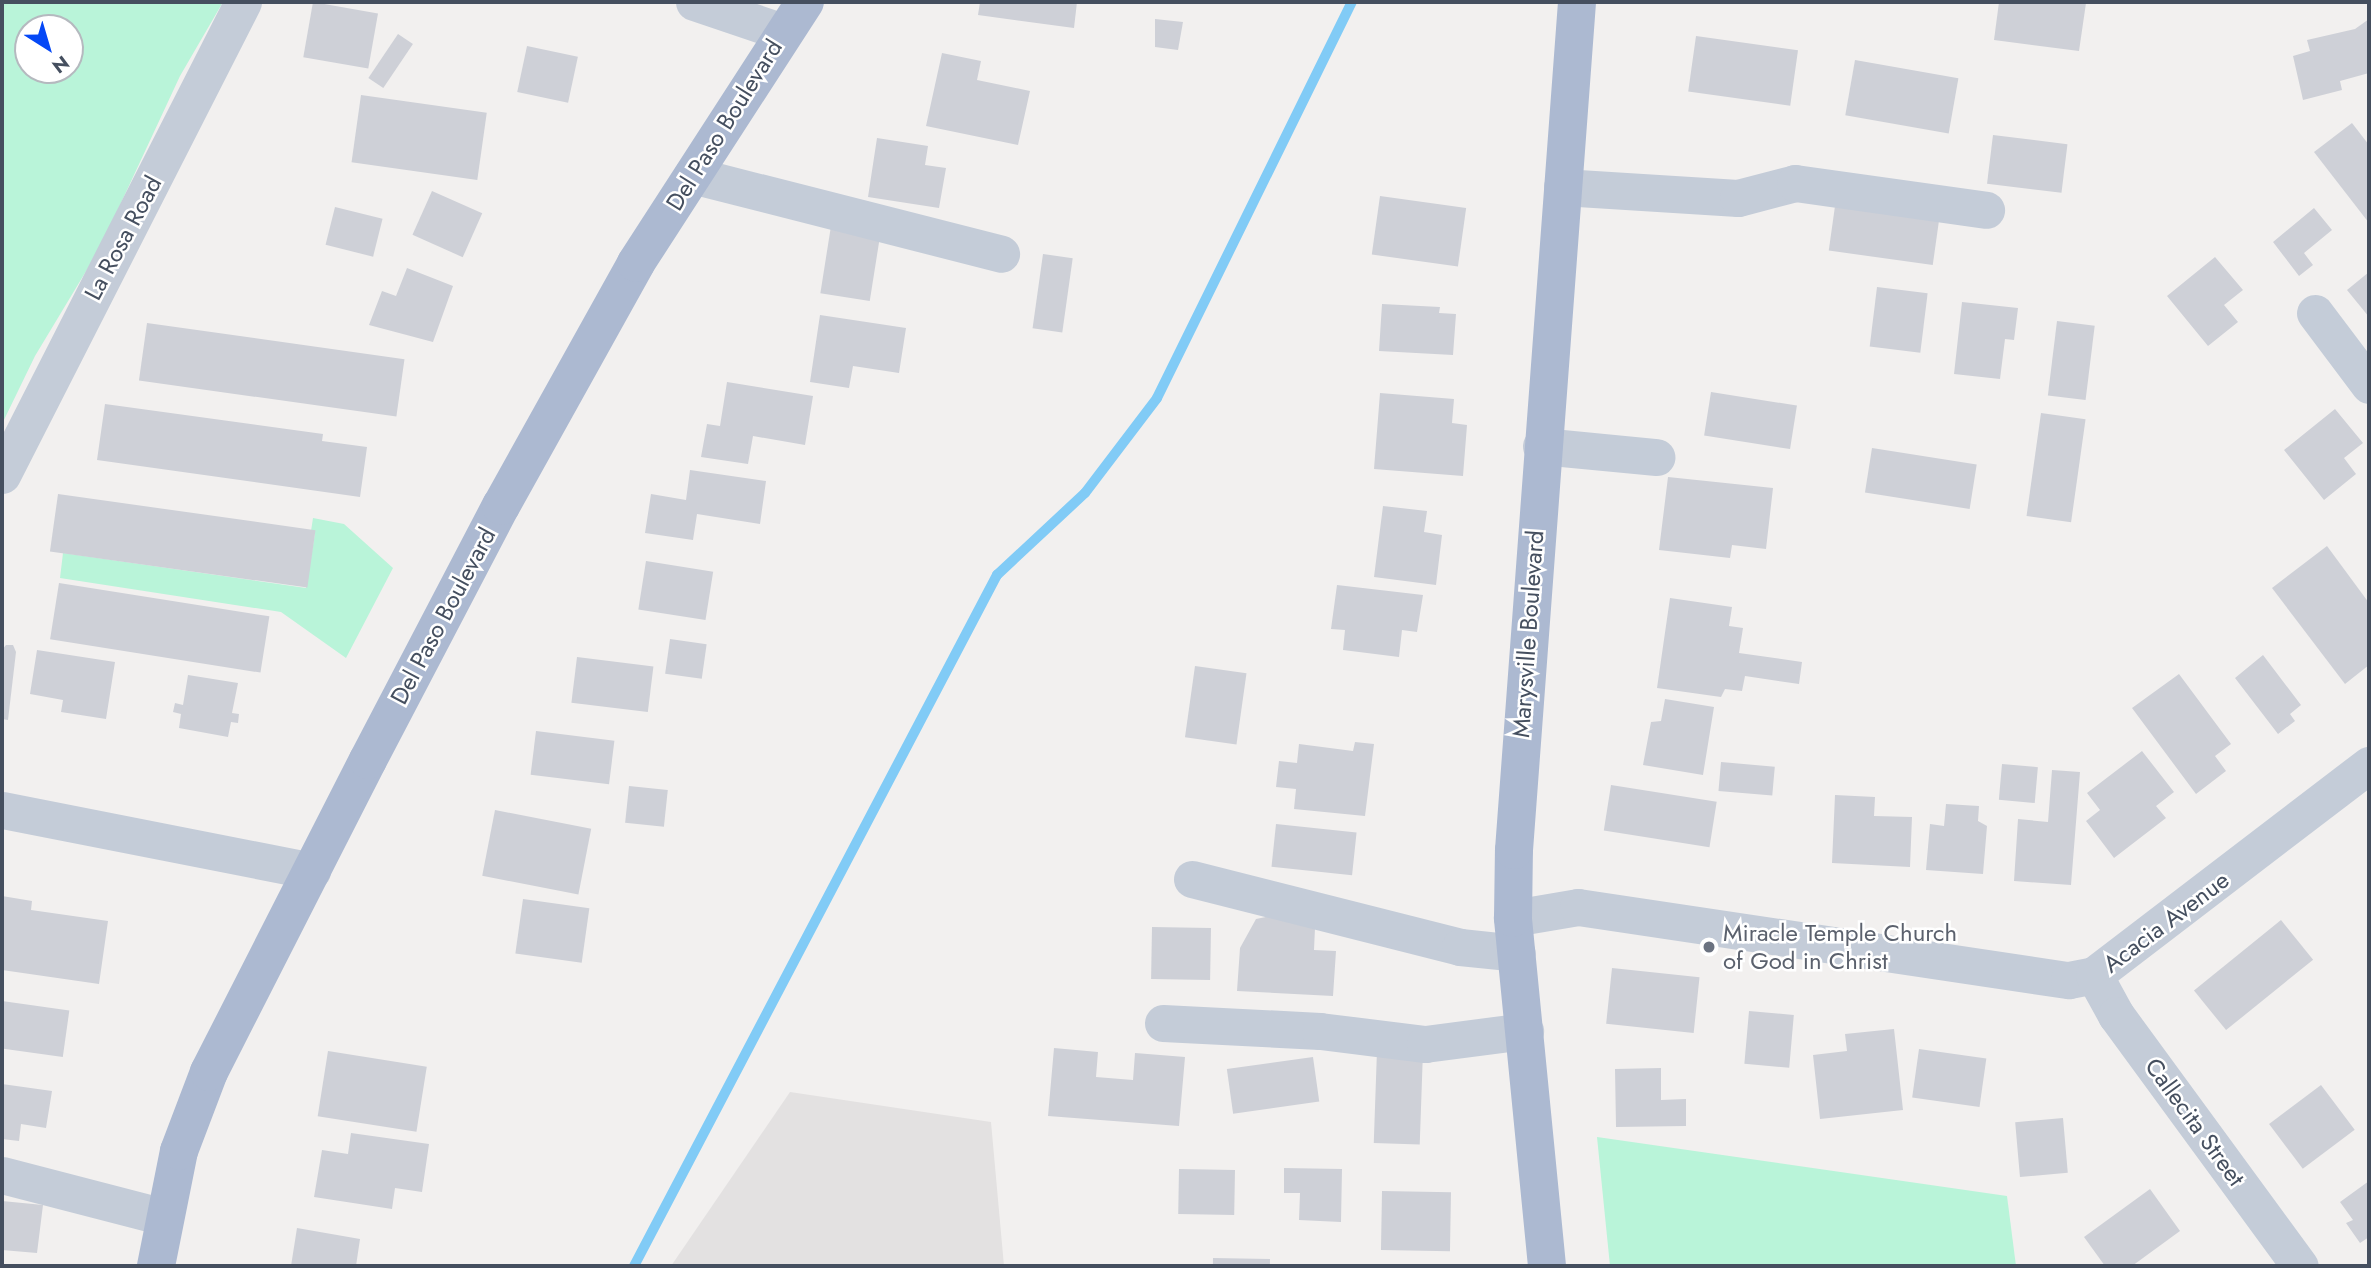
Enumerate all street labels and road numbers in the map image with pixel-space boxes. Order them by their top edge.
street label: Del Paso Boulevard [660,34,788,216]
street label: La Rosa Road [78,171,168,305]
street label: Del Paso Boulevard [384,523,502,709]
street label: Marysville Boulevard [1506,529,1550,739]
street label: Acacia Avenue [2097,865,2235,979]
street label: Callecita Street [2139,1053,2251,1191]

